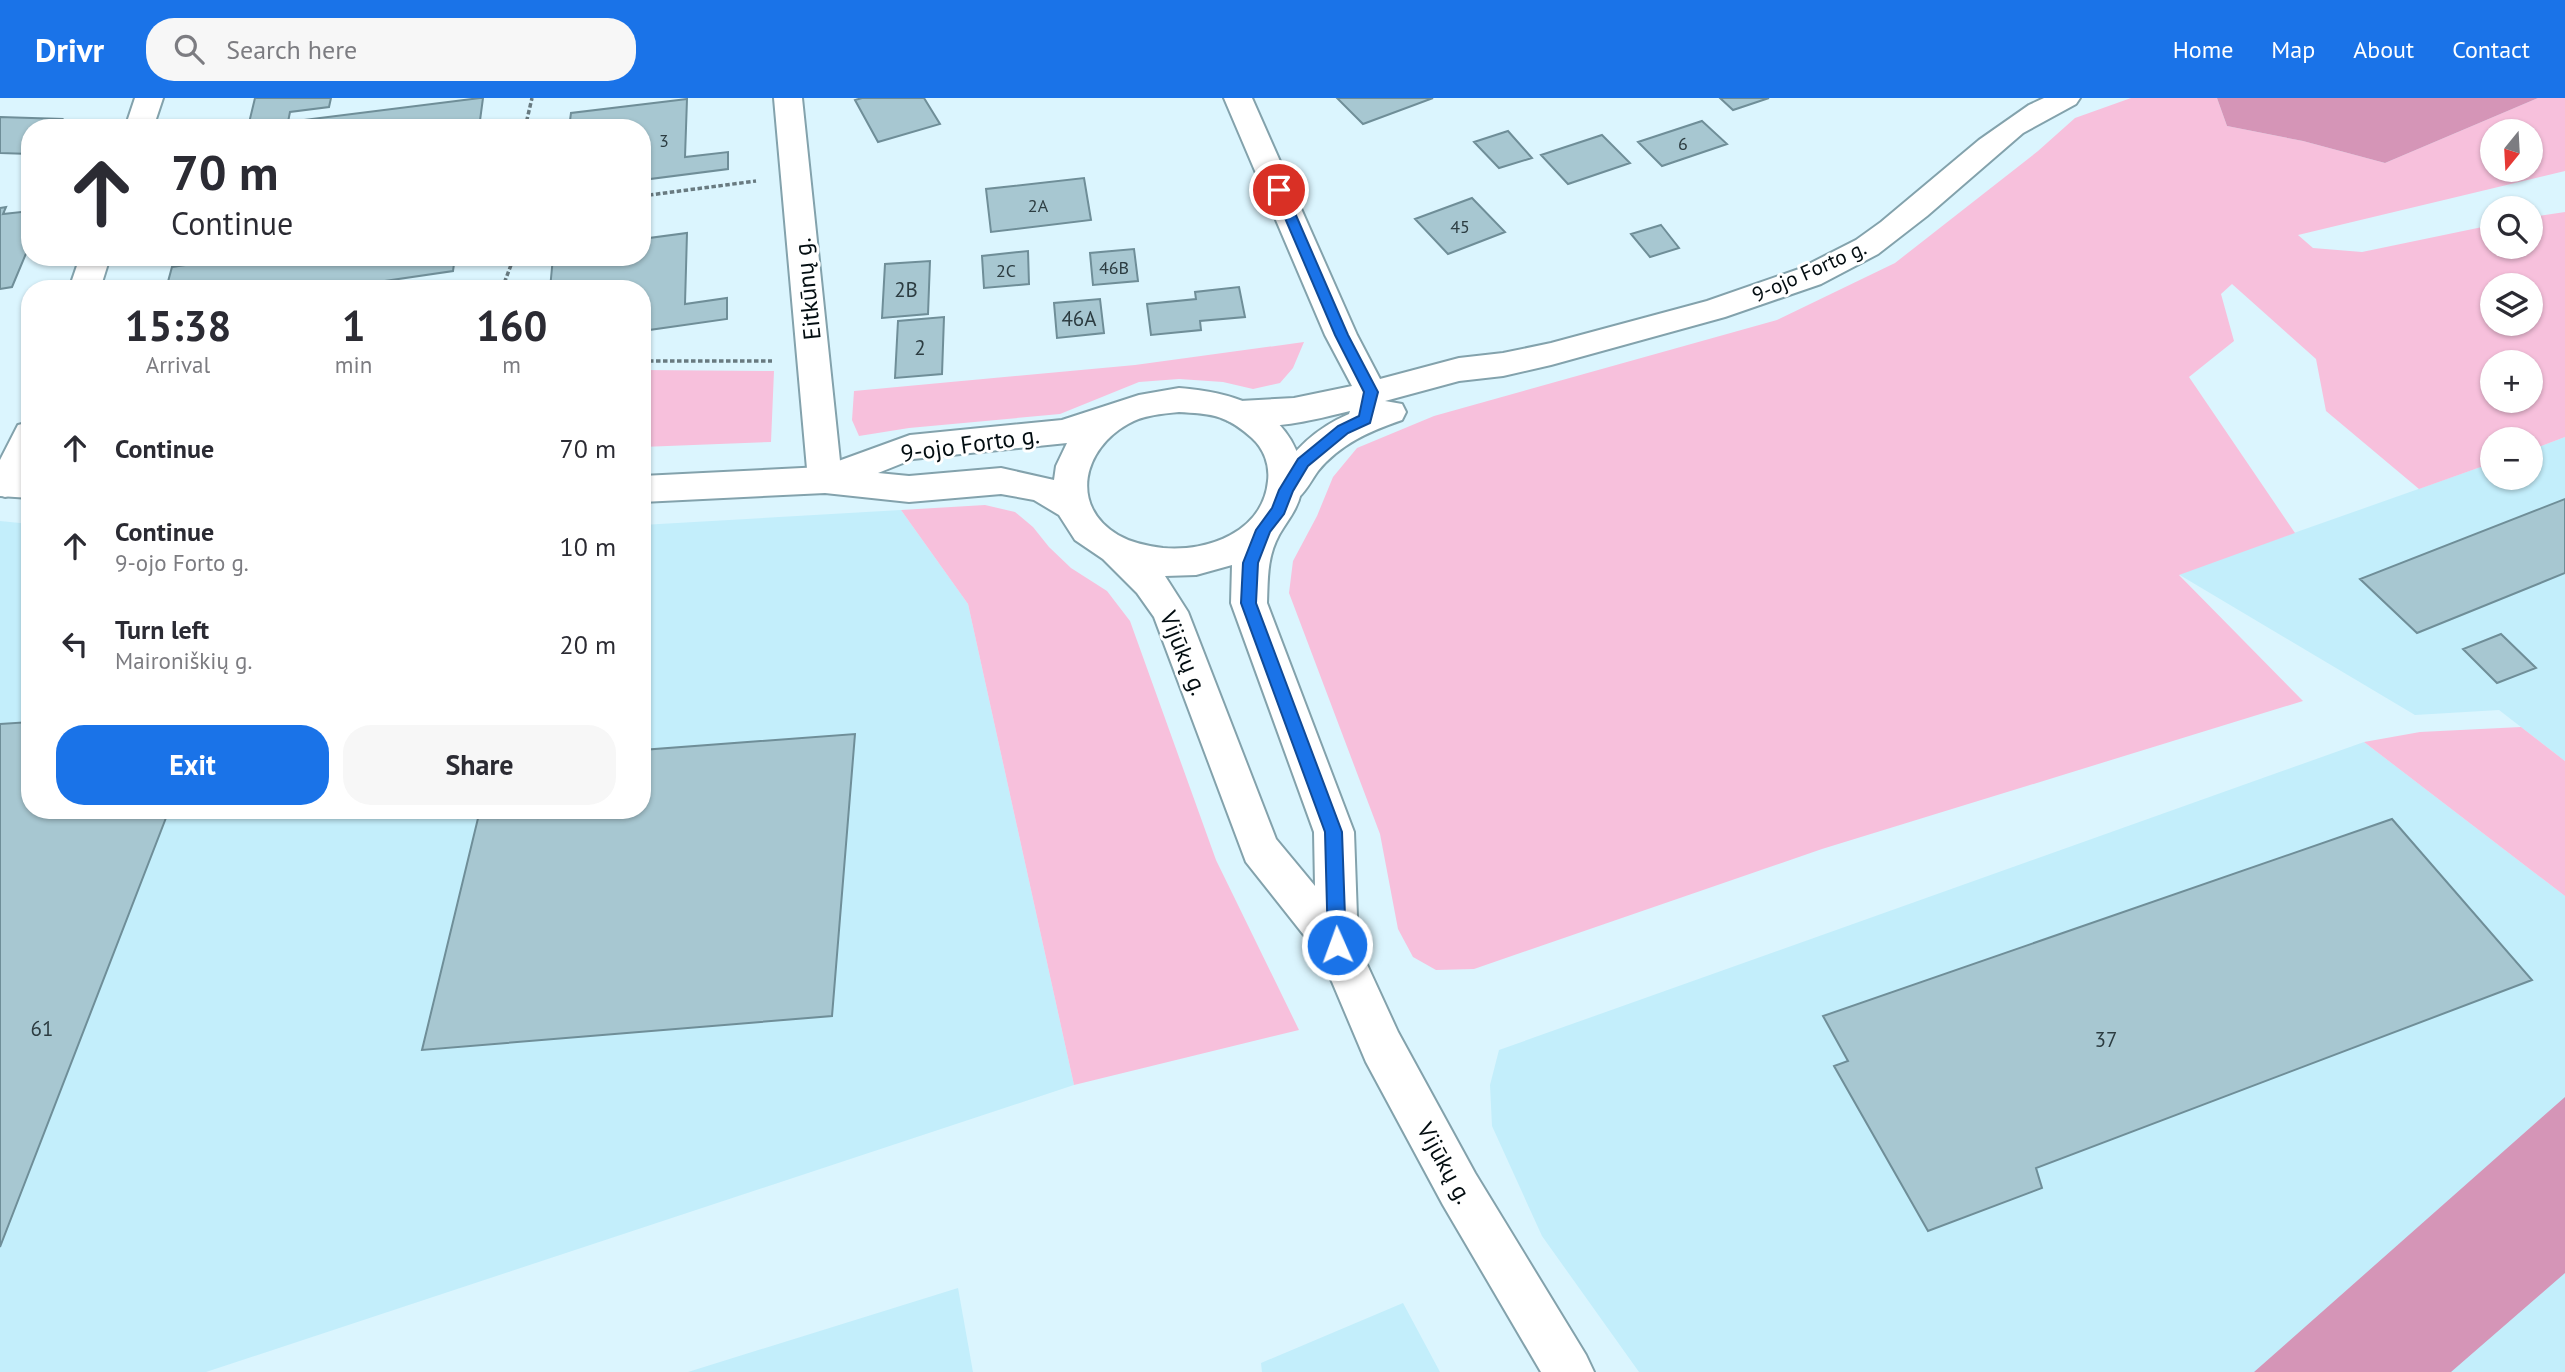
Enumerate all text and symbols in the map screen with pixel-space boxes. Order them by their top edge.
search box [146,18,636,81]
text: Drivr [35,28,104,71]
icon: search [170,30,208,68]
text: Search here [226,33,357,66]
text: Home [2173,34,2233,65]
text: Map [2271,34,2315,65]
text: About [2353,34,2414,65]
text: Contact [2452,34,2530,65]
north arrow [2480,119,2543,182]
map controls [2480,119,2543,490]
house number: 3 [659,129,669,152]
house number: 6 [1678,132,1688,155]
text: 70 m [171,140,278,204]
icon: ahead [56,147,147,238]
pin [1249,160,1309,220]
icon: arrive [1260,171,1298,209]
house number: 2A [1028,194,1049,217]
button: search [2480,196,2543,259]
text: Continue [171,202,293,244]
house number: 45 [1450,215,1470,238]
street label: 9-ojo Forto g. [1748,234,1870,308]
street label: Eitkūnų g. [786,236,828,342]
house number: 46B [1099,256,1129,279]
house number: 2C [996,259,1016,282]
button: layers [2480,273,2543,336]
house number: 2B [894,276,918,303]
text: 15:38 [125,298,231,353]
text: 1 [342,298,365,353]
text: 160 [476,298,547,353]
house number: 46A [1061,305,1097,332]
house number: 2 [914,334,926,361]
text: Arrival [146,350,210,379]
text: min [335,350,372,379]
text: m [502,350,521,379]
button: + [2480,350,2543,413]
street label: 9-ojo Forto g. [899,419,1041,469]
button: − [2480,427,2543,490]
icon: ahead [56,429,94,467]
text: Continue [115,432,214,465]
text: 70 m [560,432,616,465]
text: Continue [115,515,214,548]
icon: ahead [56,527,94,565]
text: 10 m [560,530,616,563]
text: 9-ojo Forto g. [115,548,249,577]
street label: Vijūkų g. [1153,605,1215,700]
text: Turn left [115,613,209,646]
icon: left [56,625,94,663]
text: 20 m [560,628,616,661]
text: Maironiškių g. [115,646,252,675]
button: Exit [56,725,329,805]
button: Share [343,725,616,805]
position arrow [1300,908,1374,982]
house number: 61 [31,1015,53,1042]
house number: 37 [2095,1026,2117,1053]
street label: Vijūkų g. [1410,1116,1480,1209]

